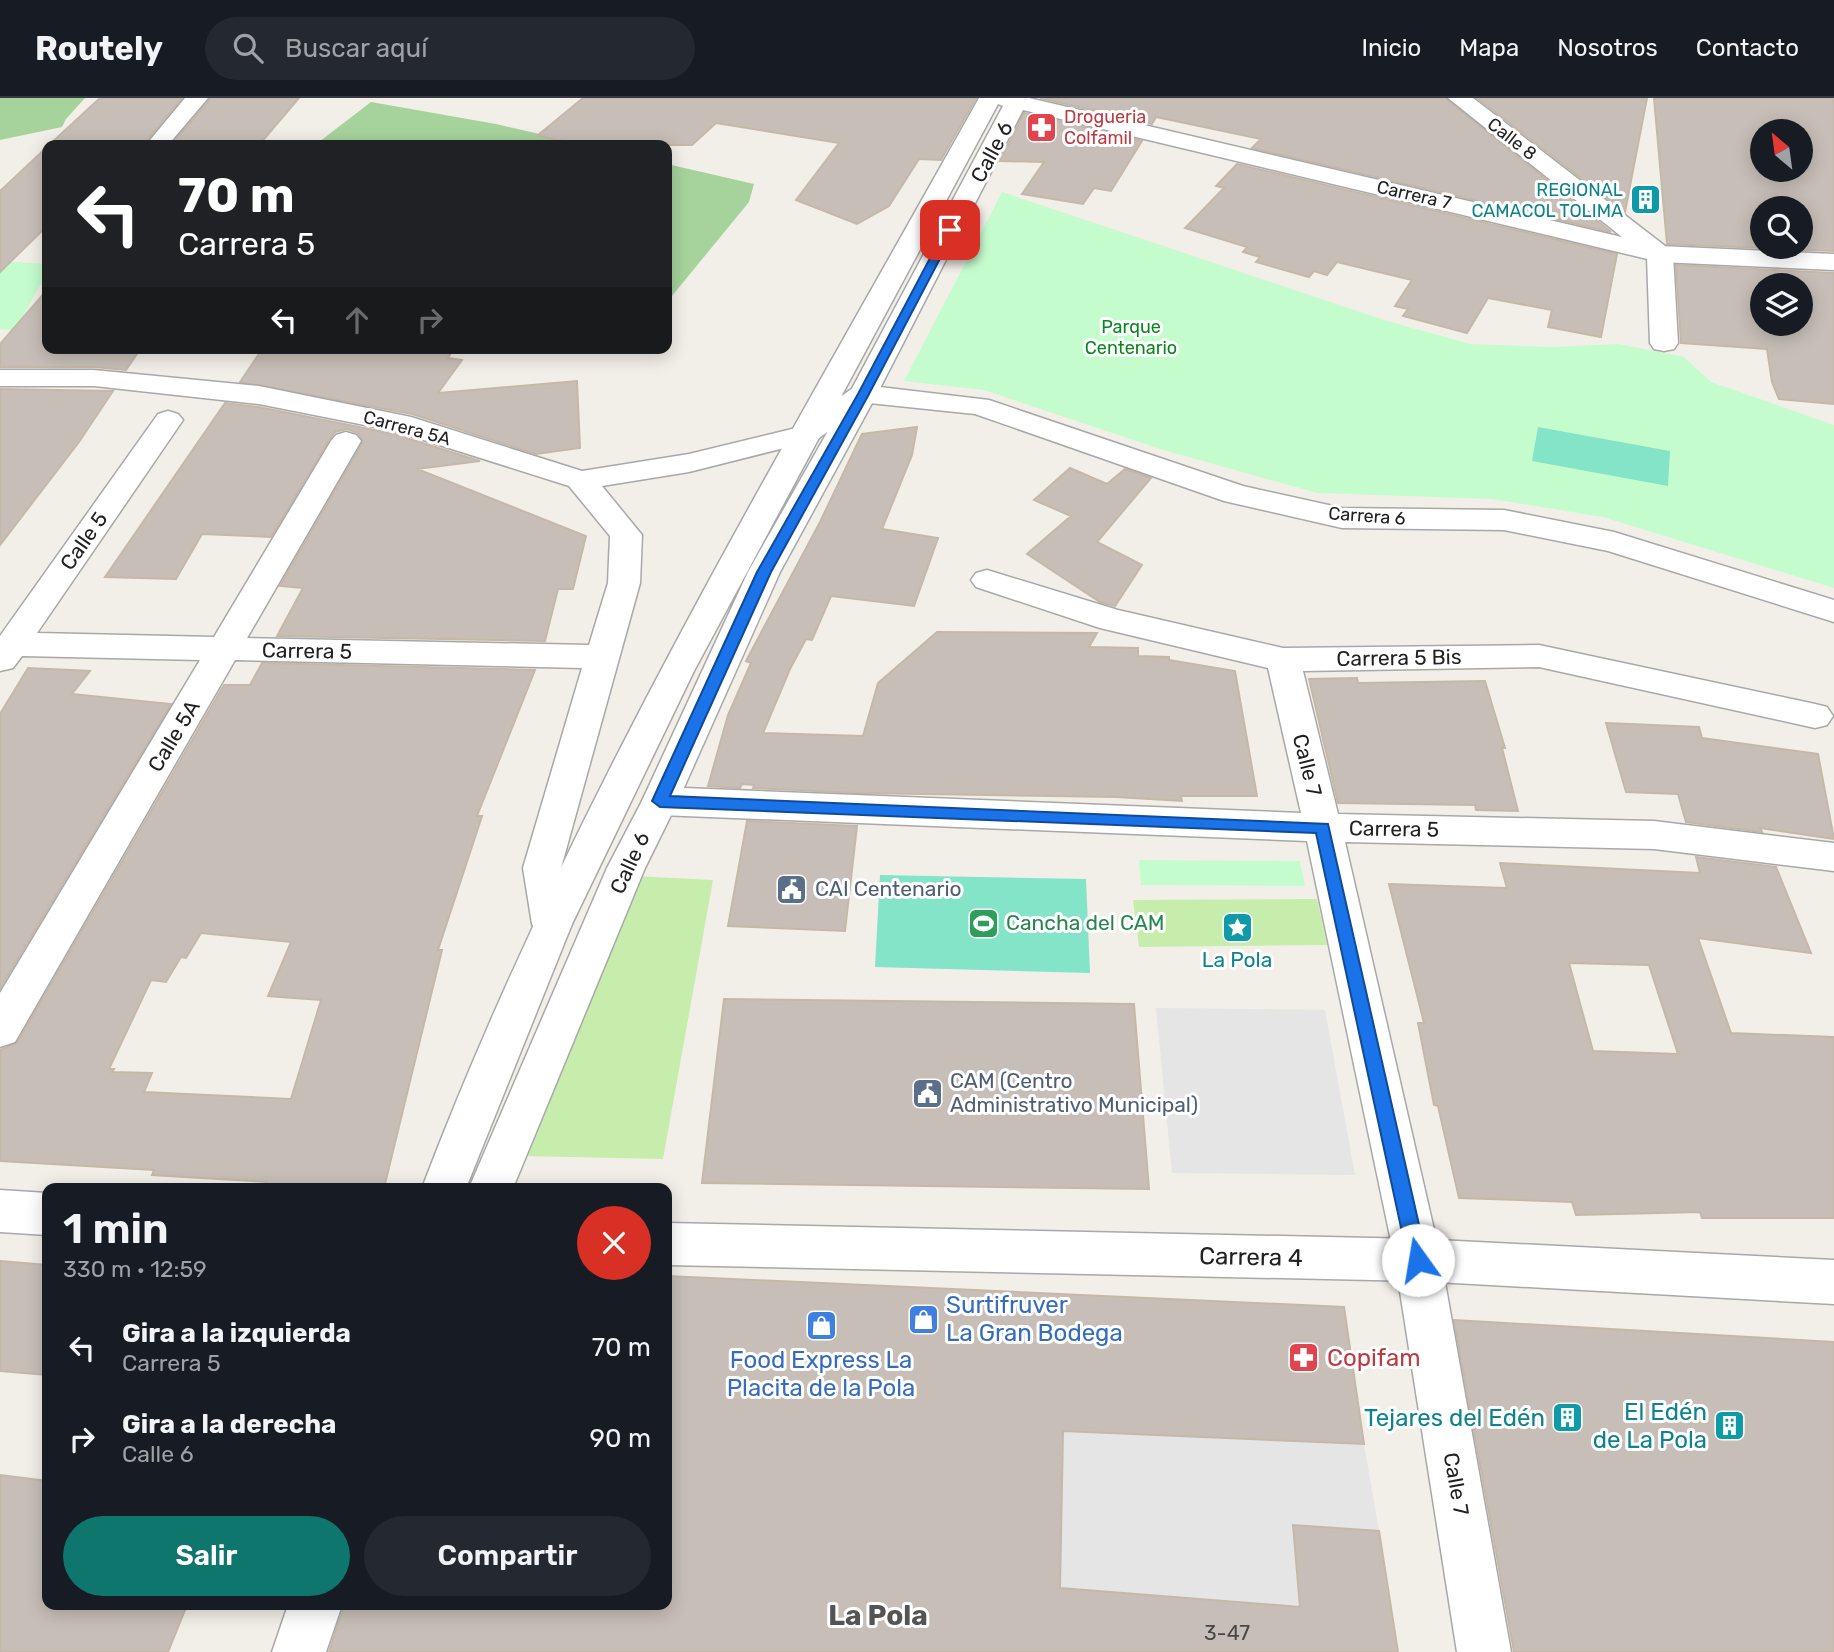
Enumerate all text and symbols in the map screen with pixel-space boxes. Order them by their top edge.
search box [205,17,695,80]
text: Routely [35,29,163,68]
icon: search [229,29,267,67]
text: Buscar aquí [285,33,428,64]
text: Inicio [1362,34,1421,62]
text: Mapa [1459,34,1519,62]
text: Nosotros [1557,34,1658,62]
text: Contacto [1696,34,1799,62]
place label: Drogueria Colfamil [1064,106,1146,149]
pharmacy icon: Drogueria Colfamil [1024,110,1058,144]
street label: Calle 8 [1483,113,1541,165]
street label: Calle 6 [965,117,1018,186]
north arrow [1750,119,1813,182]
map controls [1750,119,1813,336]
text: 70 m [178,166,295,224]
icon: left [63,168,154,259]
street label: Carrera 7 [1375,176,1453,214]
place label: REGIONAL CAMACOL TOLIMA [1471,179,1623,222]
building icon: REGIONAL CAMACOL TOLIMA [1629,183,1663,217]
button: search [1750,196,1813,259]
pin [920,200,980,260]
icon: arrive [931,211,969,249]
text: Carrera 5 [178,225,315,263]
button: layers [1750,273,1813,336]
icon: left [265,301,303,339]
icon: ahead [338,301,376,339]
icon: right [411,301,449,339]
park label: Parque Centenario [1085,316,1177,359]
street label: Carrera 5A [361,406,453,450]
street label: Carrera 6 [1328,502,1407,530]
street label: Calle 5 [55,507,113,575]
street label: Carrera 5 [262,637,352,664]
street label: Carrera 5 Bis [1336,644,1462,671]
street label: Calle 5A [142,695,205,776]
street label: Calle 7 [1288,731,1327,799]
street label: Carrera 5 [1349,815,1439,842]
street label: Calle 6 [604,828,655,898]
public building icon: CAI Centenario [775,872,809,906]
place label: CAI Centenario [815,876,962,901]
sports icon: Cancha del CAM [966,906,1000,940]
place label: Cancha del CAM [1006,910,1165,935]
place icon: La Pola [1220,911,1254,945]
place label: La Pola [1202,947,1272,972]
place label: CAM (Centro Administrativo Municipal) [950,1068,1198,1117]
public building icon: CAM (Centro Administrativo Municipal) [910,1076,944,1110]
text: 1 min [63,1204,169,1254]
button: close [577,1206,651,1280]
position arrow [1381,1223,1455,1297]
street label: Carrera 4 [1199,1242,1303,1272]
text: 330 m · 12:59 [63,1255,207,1283]
place label: Surtifruver La Gran Bodega [946,1291,1123,1347]
shop icon: Surtifruver La Gran Bodega [906,1302,940,1336]
shop icon: Food Express La Placita de la Pola [804,1309,838,1343]
text: Gira a la izquierda [122,1318,351,1349]
icon: left [63,1329,101,1367]
text: 70 m [592,1332,651,1363]
pharmacy icon: Copifam [1287,1341,1321,1375]
place label: Copifam [1327,1344,1421,1372]
place label: Food Express La Placita de la Pola [727,1346,915,1402]
text: Carrera 5 [122,1349,221,1377]
place label: El Edén de La Pola [1593,1398,1707,1454]
building icon: Tejares del Edén [1551,1401,1585,1435]
place label: Tejares del Edén [1364,1404,1545,1432]
text: Gira a la derecha [122,1409,336,1440]
building icon: El Edén de La Pola [1713,1409,1747,1443]
icon: right [63,1420,101,1458]
text: 90 m [590,1423,651,1454]
text: Calle 6 [122,1440,194,1468]
street label: Calle 7 [1439,1450,1474,1518]
button: Salir [63,1516,350,1596]
button: Compartir [364,1516,651,1596]
district label: La Pola [828,1599,928,1632]
house number: 3-47 [1204,1620,1250,1645]

